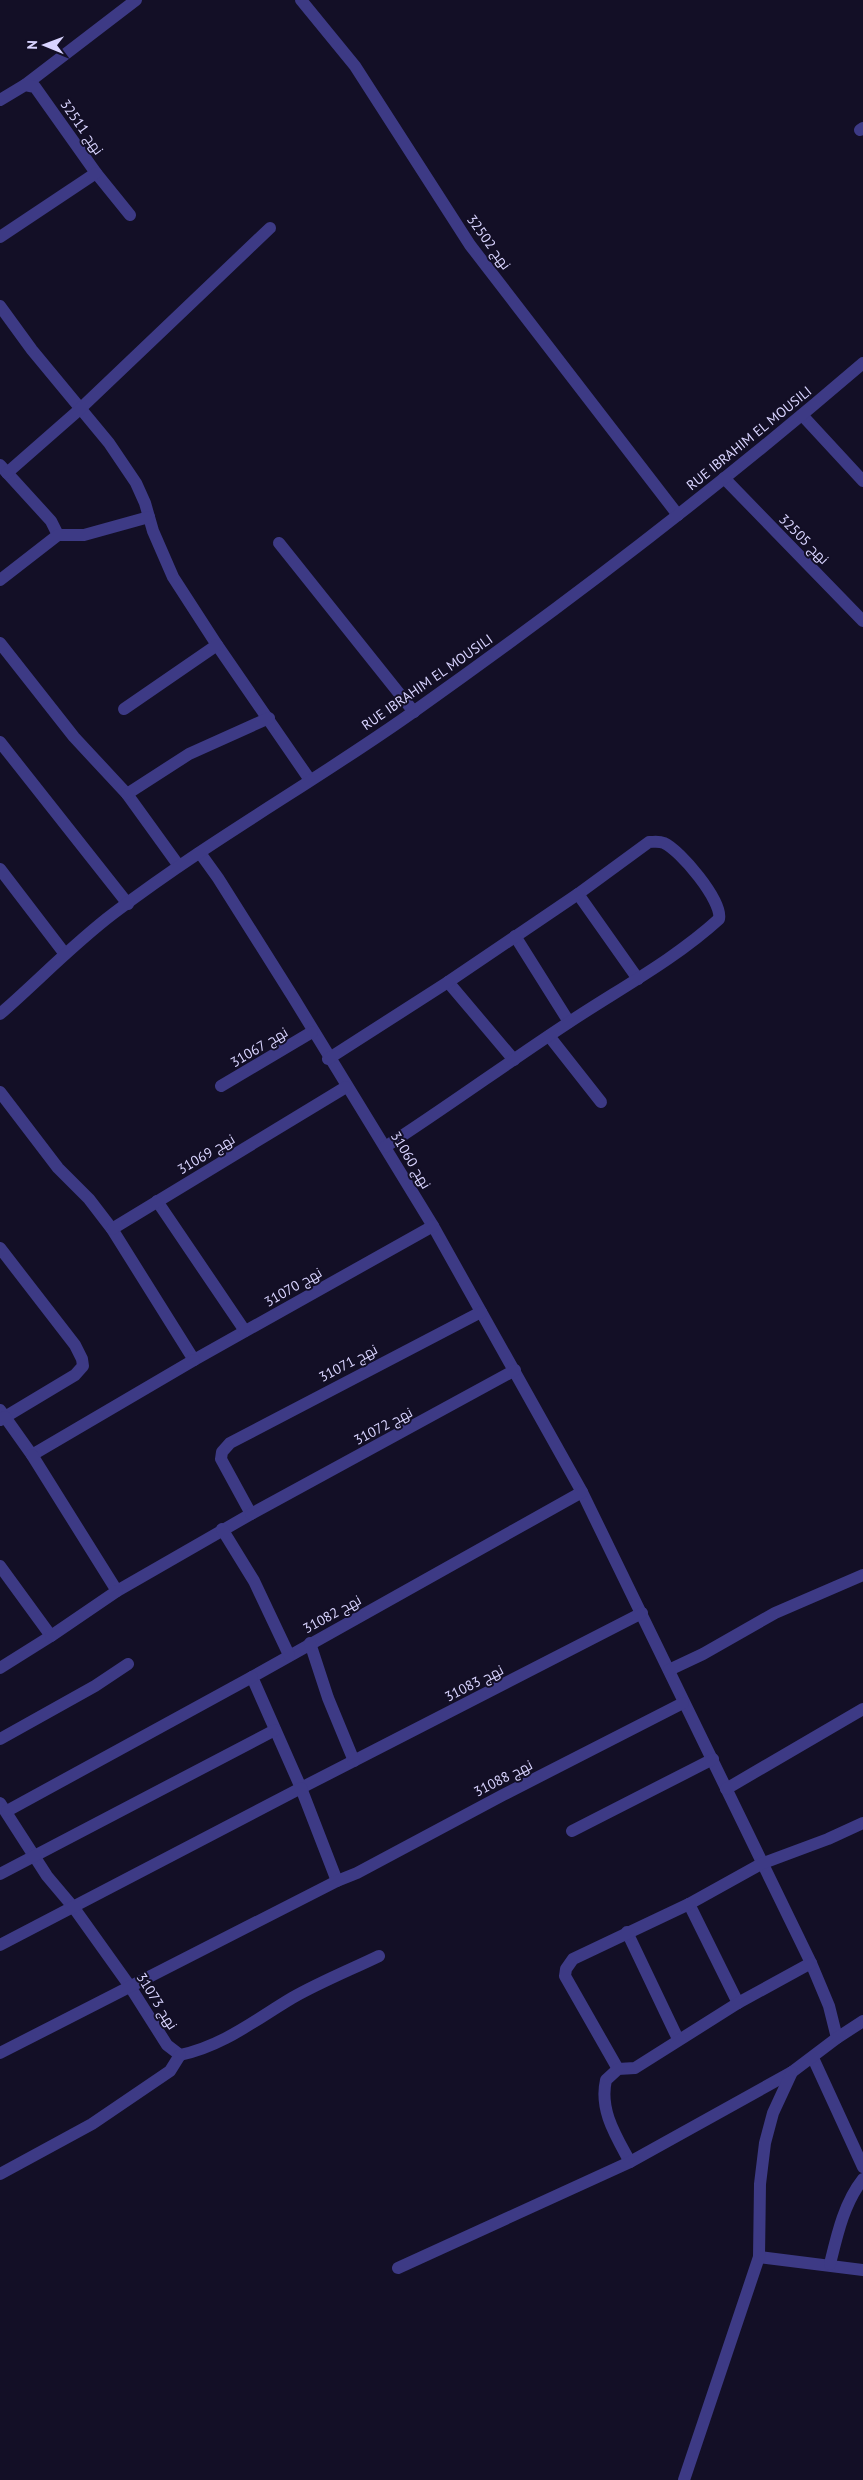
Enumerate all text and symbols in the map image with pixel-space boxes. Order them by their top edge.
north arrow [20,20,70,70]
text: N [23,40,41,50]
street label: نهج 32511 [56,96,108,158]
street label: نهج 32502 [463,211,515,273]
street label: RUE IBRAHIM EL MOUSILI [683,382,815,494]
street label: نهج 32505 [775,510,833,568]
street label: RUE IBRAHIM EL MOUSILI [358,630,496,734]
street label: نهج 31067 [227,1023,291,1071]
street label: نهج 31060 [387,1128,435,1192]
street label: نهج 31069 [174,1130,238,1178]
street label: نهج 31070 [261,1263,325,1311]
street label: نهج 31071 [316,1340,380,1386]
street label: نهج 31072 [351,1403,415,1449]
street label: نهج 31082 [300,1591,364,1637]
street label: نهج 31083 [442,1661,506,1705]
street label: نهج 31088 [471,1756,535,1800]
street label: نهج 31073 [132,1969,182,2033]

